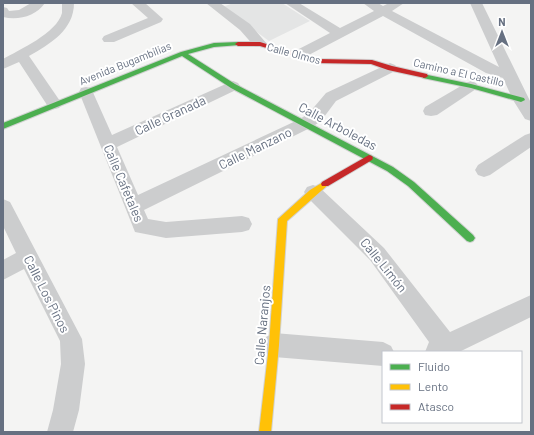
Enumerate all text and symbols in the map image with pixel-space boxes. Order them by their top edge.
north arrow [482,12,522,52]
text: N [498,15,506,28]
street label: Avenida Bugambilias [77,39,173,87]
street label: Calle Olmos [266,40,322,66]
street label: Camino a El Castillo [412,55,506,89]
street label: Calle Granada [132,92,208,138]
street label: Calle Arboledas [296,99,380,153]
street label: Calle Manzano [216,123,294,173]
street label: Calle Cafetales [100,142,148,224]
street label: Calle Limón [357,235,411,295]
street label: Calle Los Pinos [21,253,73,335]
street label: Calle Naranjos [251,284,273,366]
legend [382,351,522,423]
text: Fluido [418,359,450,373]
text: Lento [418,379,448,393]
text: Atasco [418,399,454,413]

